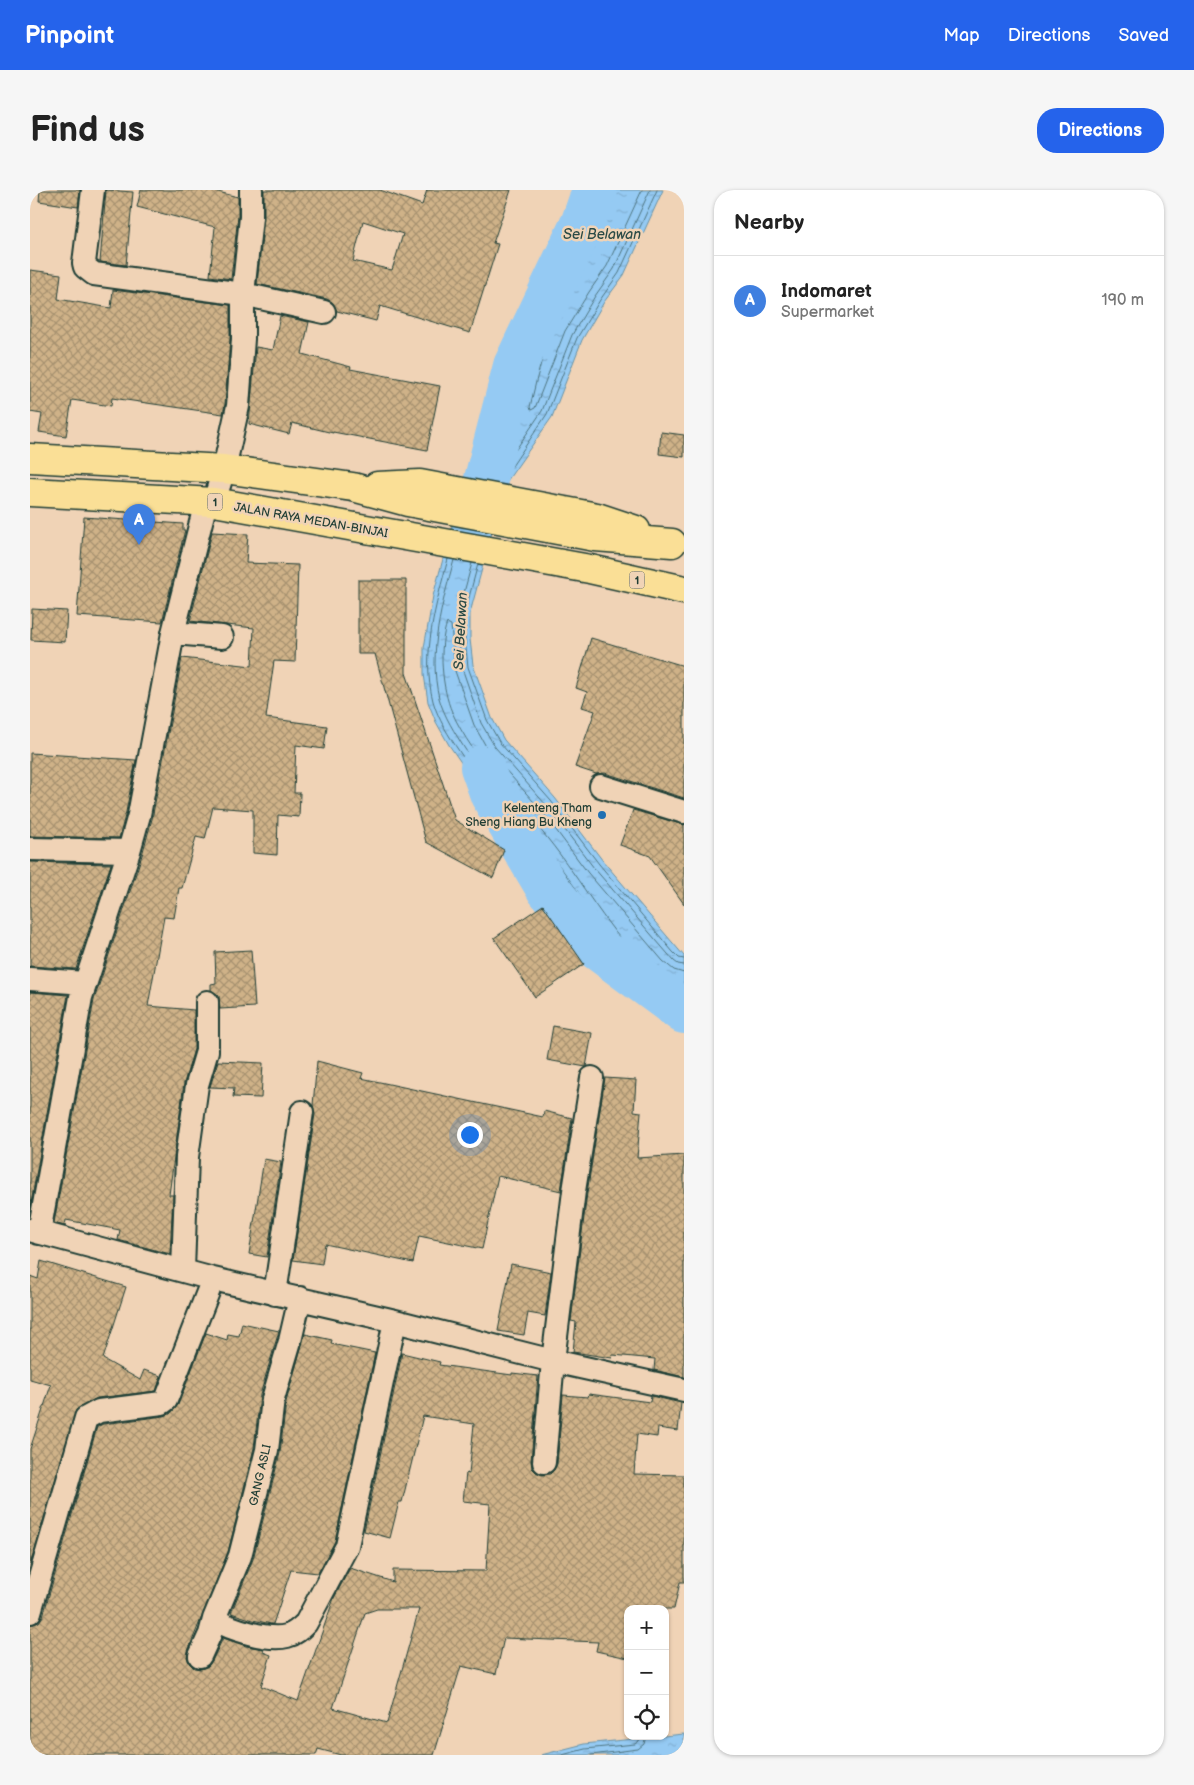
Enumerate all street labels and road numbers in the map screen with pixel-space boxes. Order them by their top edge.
road number: 1 [208,494,222,510]
street label: JALAN RAYA MEDAN-BINJAI [233,500,389,541]
road number: 1 [630,572,644,588]
street label: GANG ASLI [246,1443,275,1507]

